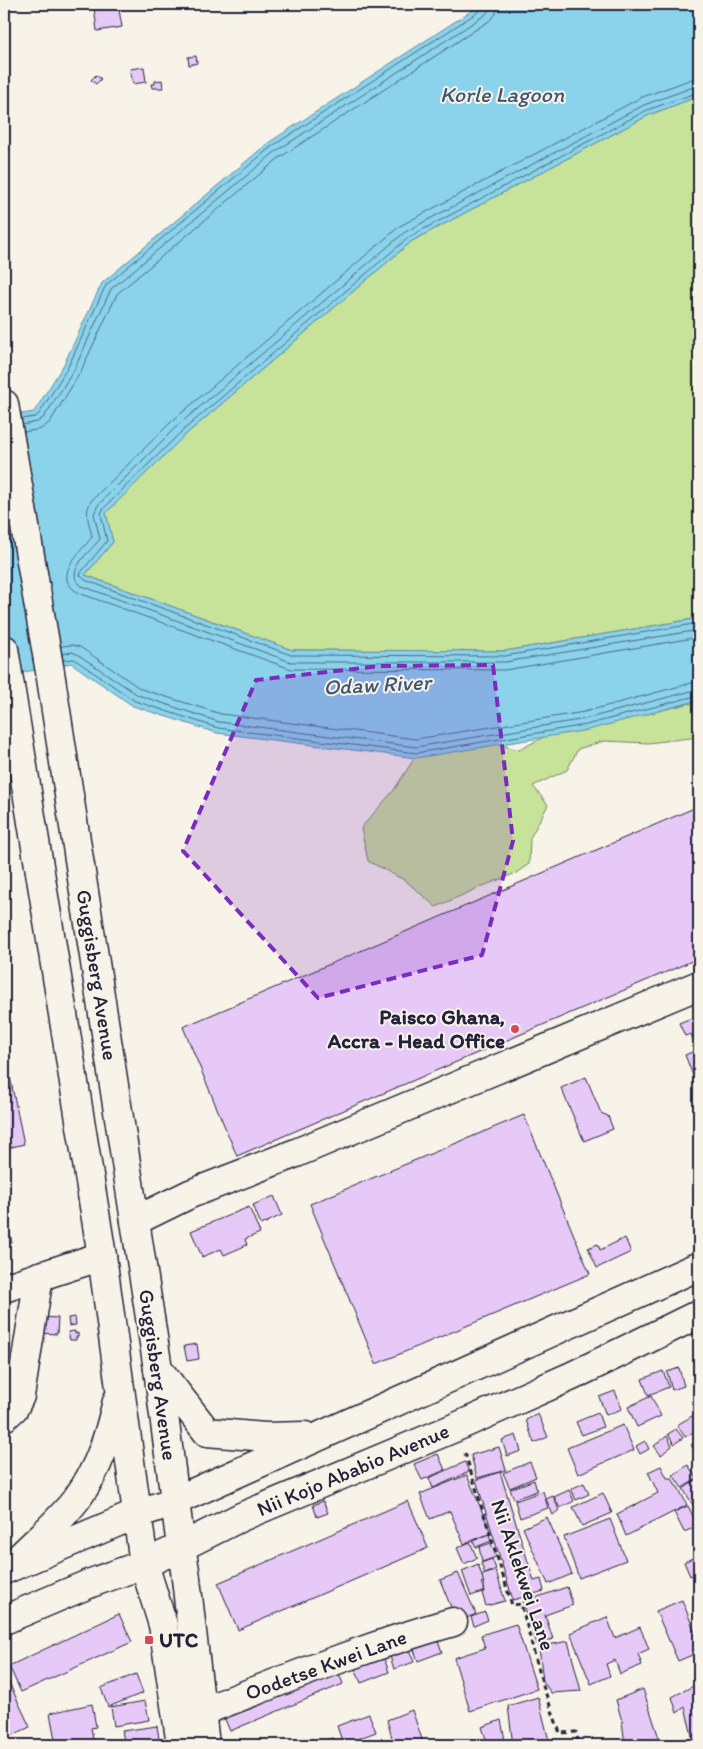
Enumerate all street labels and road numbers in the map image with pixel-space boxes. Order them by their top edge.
street label: Guggisberg Avenue [72,888,123,1062]
street label: Guggisberg Avenue [134,1288,183,1462]
street label: Nii Kojo Ababio Avenue [253,1418,453,1521]
street label: Nii Aklekwei Lane [486,1496,561,1654]
street label: Oodetse Kwei Lane [242,1624,410,1705]

